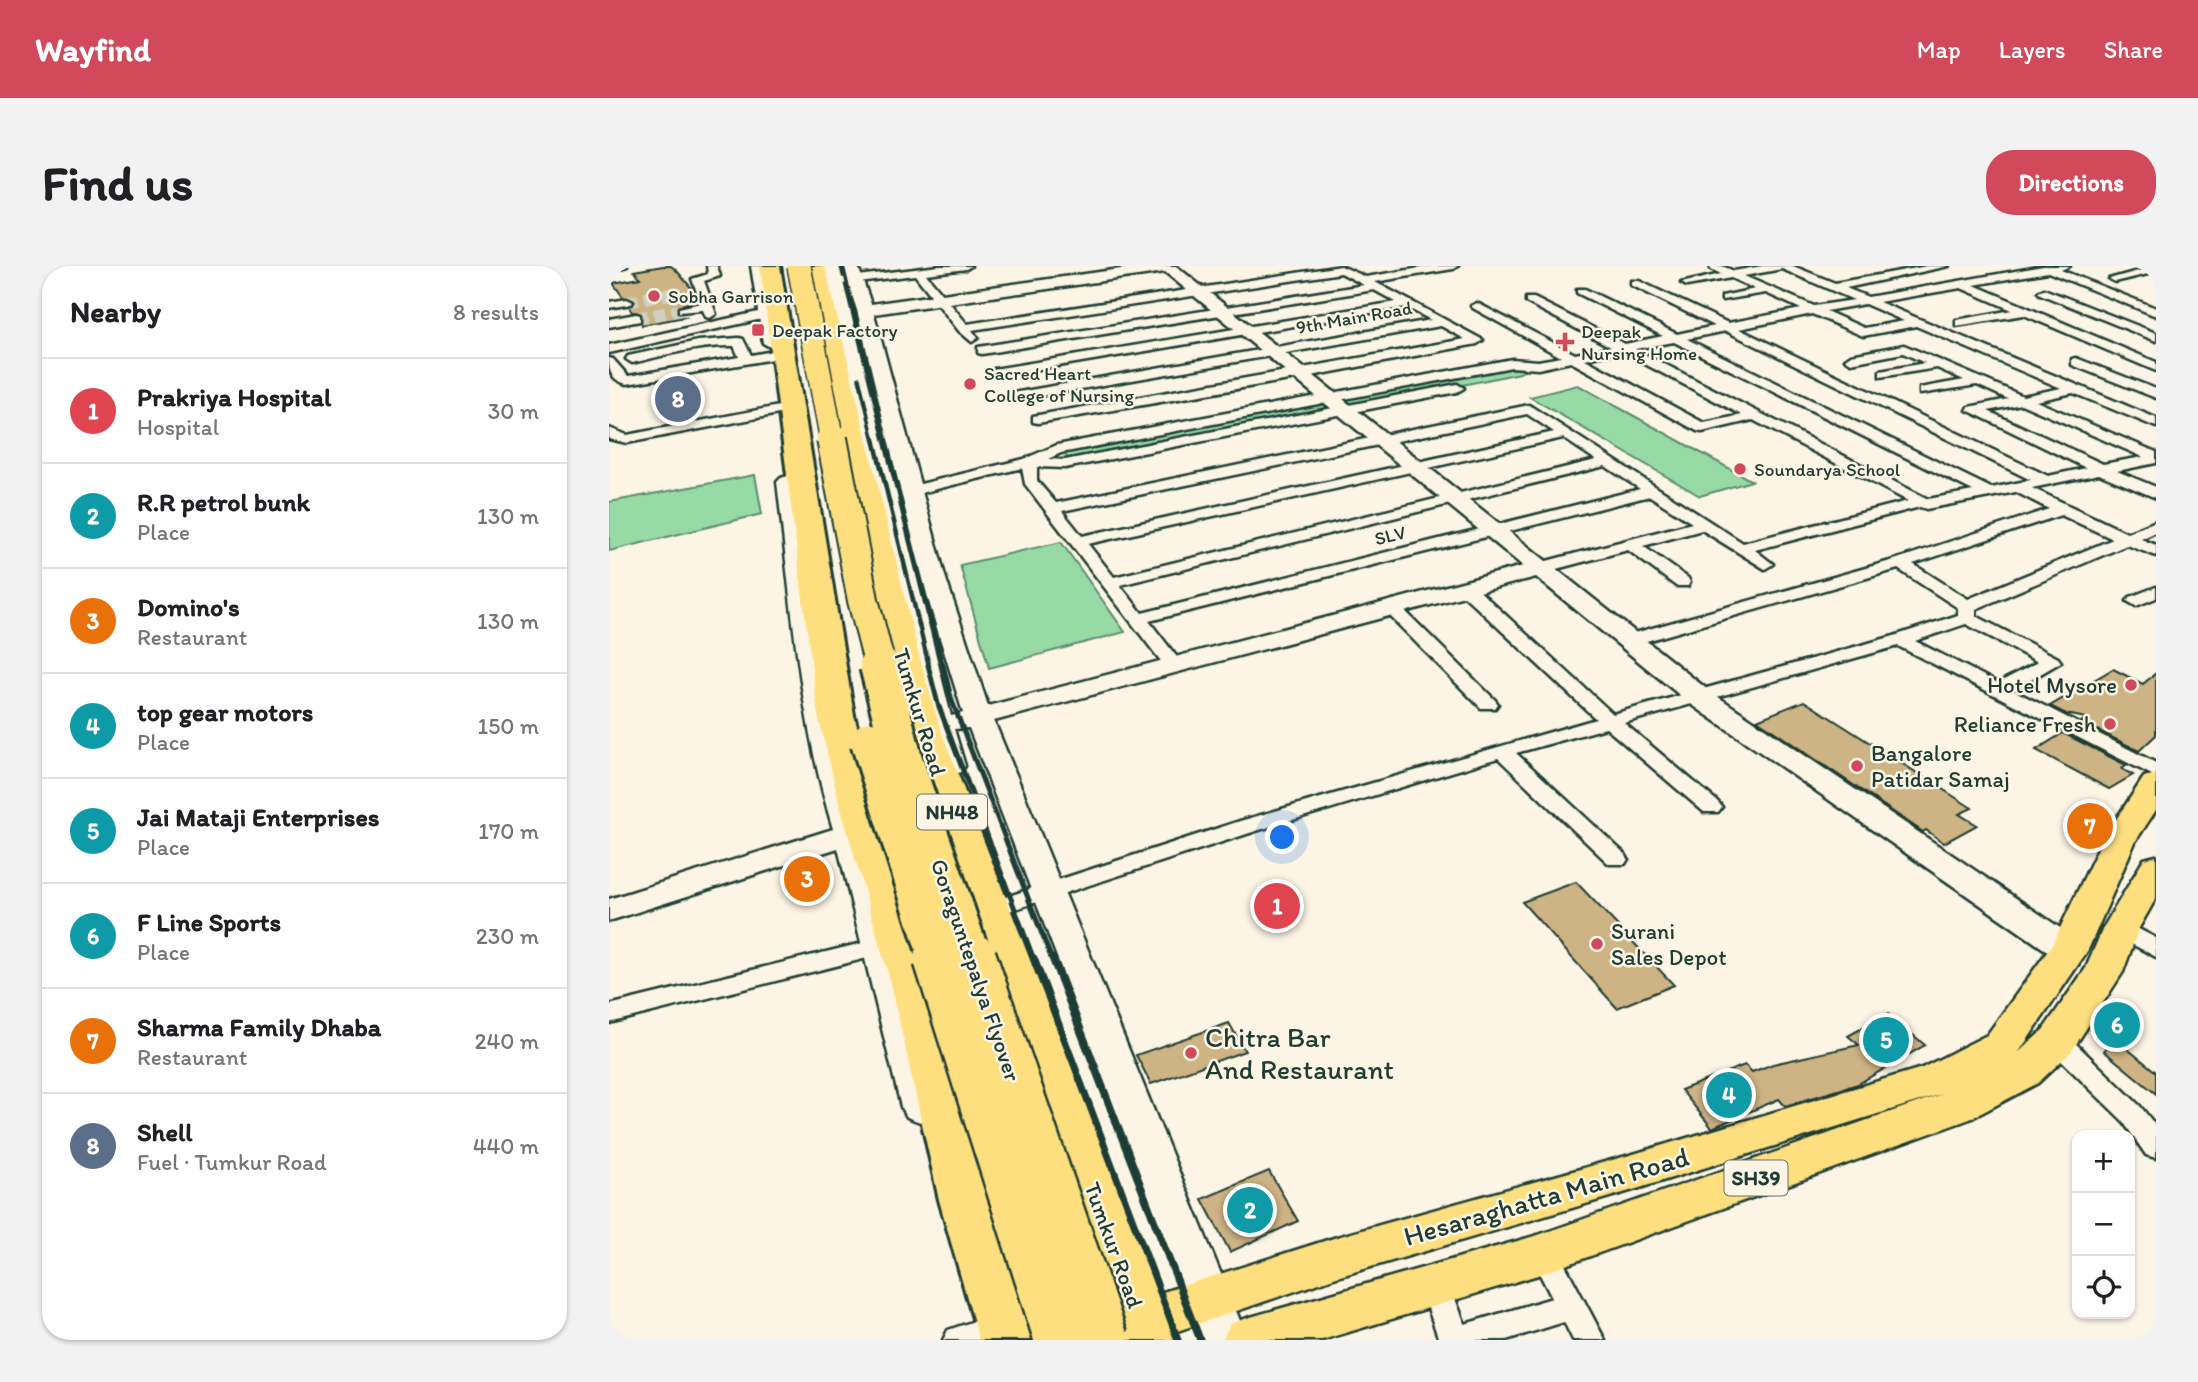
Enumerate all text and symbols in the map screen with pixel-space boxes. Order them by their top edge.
text: Wayfind [35,30,151,69]
text: Map [1917,35,1961,64]
text: Layers [1999,35,2066,64]
text: Share [2104,35,2163,64]
button: Directions [1986,150,2156,215]
text: Find us [42,153,193,212]
place label: Sobha Garrison [668,285,794,308]
marker: Sobha Garrison [646,288,662,304]
text: Nearby [70,293,161,330]
street label: 9th Main Road [1294,296,1415,339]
text: 8 results [453,298,539,326]
place label: Deepak Factory [772,319,897,342]
place label: Deepak Nursing Home [1581,320,1697,365]
marker: Deepak Factory [750,322,766,338]
marker: Deepak Nursing Home [1555,332,1575,352]
place label: Sacred Heart College of Nursing [984,362,1134,407]
pin: 8 [655,373,701,425]
marker: Sacred Heart College of Nursing [962,376,978,392]
text: Prakriya Hospital [137,381,331,413]
text: 1 [88,397,98,425]
text: 30 m [488,397,539,425]
text: Hospital [137,413,219,441]
place label: Soundarya School [1754,458,1901,481]
marker: Soundarya School [1732,461,1748,477]
text: R.R petrol bunk [137,486,310,518]
text: 2 [87,502,99,530]
text: 130 m [477,502,539,530]
text: Place [137,518,190,546]
street label: SLV [1372,521,1408,550]
text: Domino's [137,591,240,623]
text: 3 [87,607,99,635]
text: 130 m [477,607,539,635]
text: Restaurant [137,623,247,651]
street label: Tumkur Road [887,645,953,780]
place label: Hotel Mysore [1987,671,2117,699]
marker: Hotel Mysore [2123,677,2139,693]
text: top gear motors [137,696,313,728]
place label: Reliance Fresh [1954,710,2096,738]
text: 4 [86,712,100,740]
text: 150 m [478,712,539,740]
marker: Reliance Fresh [2102,716,2118,732]
text: Place [137,728,190,756]
place label: Bangalore Patidar Samaj [1871,739,2010,793]
marker: Bangalore Patidar Samaj [1849,758,1865,774]
road number: NH48 [917,794,987,830]
pin: 7 [2067,800,2113,852]
text: Jai Mataji Enterprises [137,801,379,833]
text: 5 [87,817,99,845]
text: 170 m [478,817,539,845]
your location [1265,820,1299,854]
text: Place [137,833,190,861]
pin: 3 [784,853,830,905]
street label: Goraguntepalya Flyover [925,855,1027,1085]
pin: 1 [1254,880,1300,932]
text: F Line Sports [137,906,281,938]
place label: Surani Sales Depot [1611,917,1727,971]
text: 6 [87,922,99,950]
text: 230 m [476,922,539,950]
marker: Surani Sales Depot [1589,936,1605,952]
text: Place [137,938,190,966]
pin: 6 [2094,999,2140,1051]
text: Sharma Family Dhaba [137,1011,381,1043]
pin: 5 [1863,1014,1909,1066]
place label: Chitra Bar And Restaurant [1205,1020,1394,1086]
text: 7 [87,1027,99,1055]
text: 240 m [474,1027,539,1055]
text: Restaurant [137,1043,247,1071]
marker: Chitra Bar And Restaurant [1183,1045,1199,1061]
pin: 4 [1706,1069,1752,1121]
text: Shell [137,1116,193,1148]
map controls [2072,1130,2135,1319]
button: + [2072,1130,2135,1193]
text: 8 [87,1132,99,1160]
text: 440 m [473,1132,539,1160]
street label: Hesaraghatta Main Road [1400,1139,1692,1253]
text: Fuel · Tumkur Road [137,1148,327,1176]
road number: SH39 [1725,1160,1787,1196]
street label: Tumkur Road [1078,1178,1150,1312]
pin: 2 [1227,1184,1273,1236]
button: − [2072,1193,2135,1256]
button: locate [2072,1256,2135,1319]

